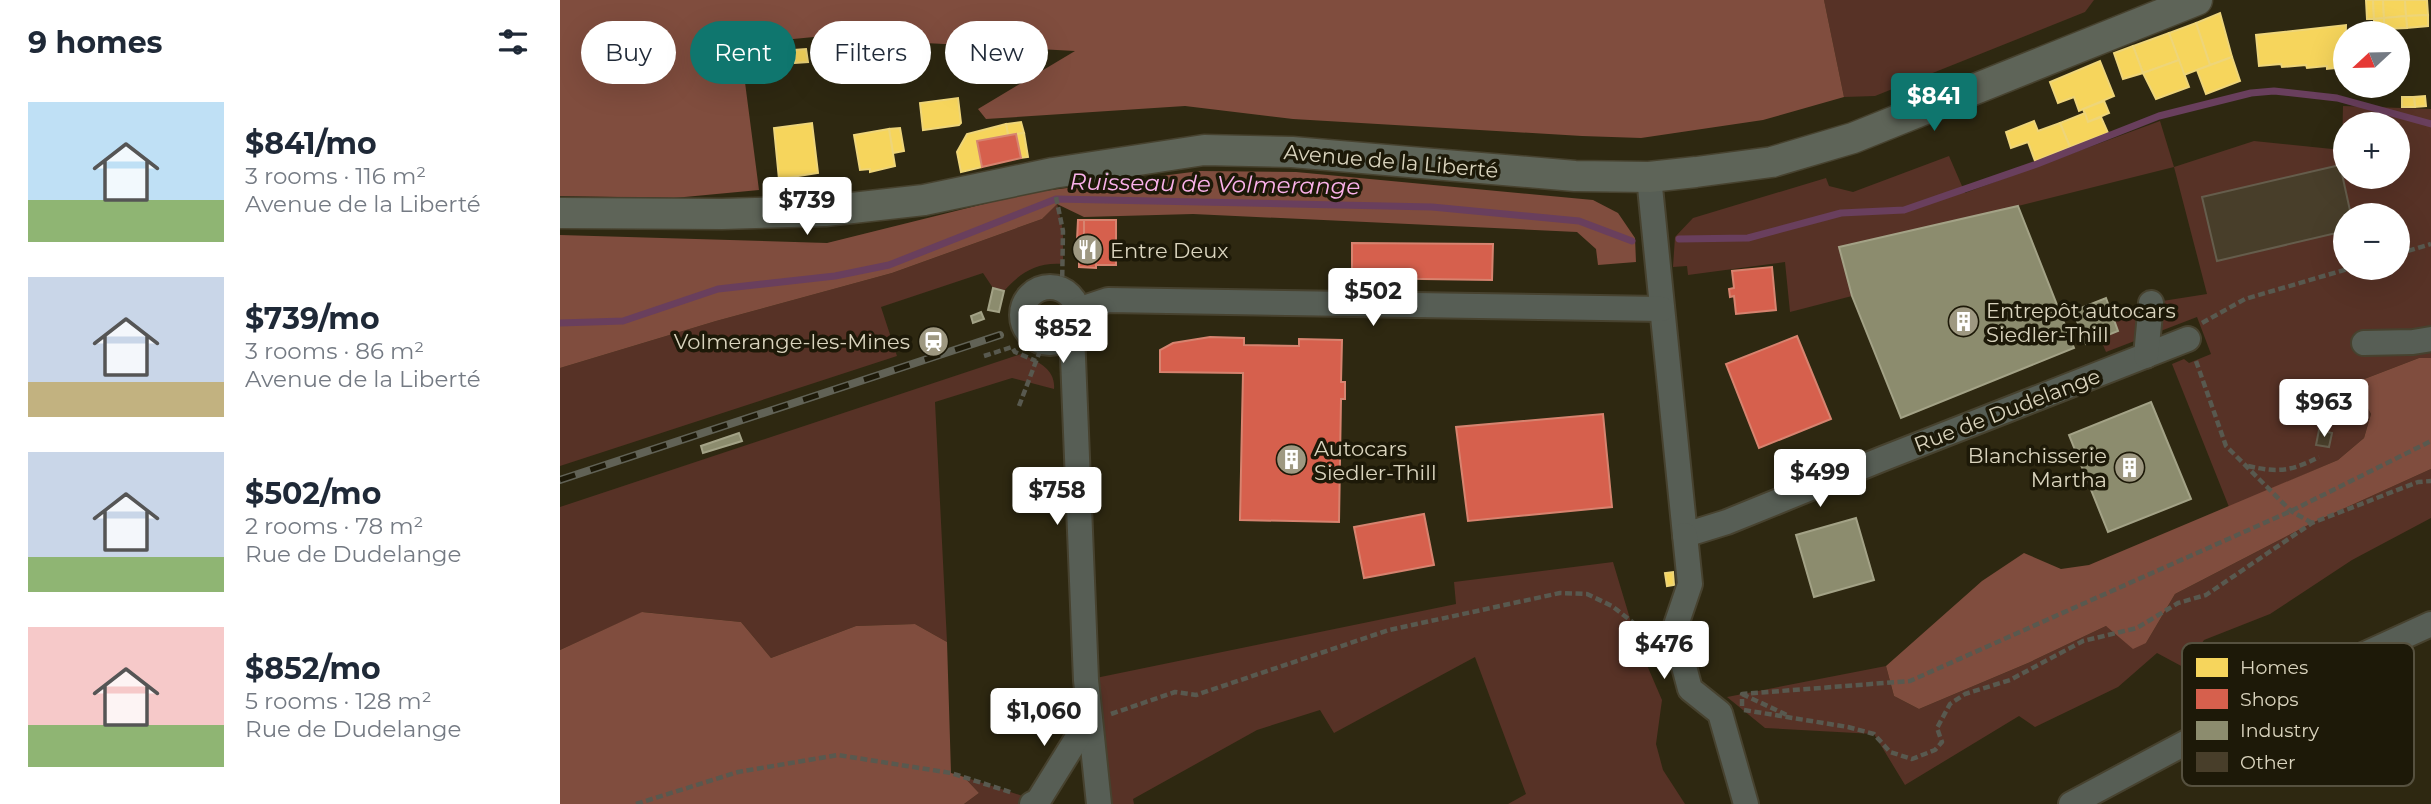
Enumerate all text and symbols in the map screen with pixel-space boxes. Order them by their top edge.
chip: Buy [581,21,676,84]
chip: Rent [690,21,796,84]
chip: Filters [810,21,931,84]
chip: New [945,21,1048,84]
north arrow [2333,21,2410,98]
map controls [2333,21,2410,280]
icon: filters [494,23,532,61]
text: 9 homes [28,24,163,61]
pin: $841 [1893,74,1975,133]
text: $841 [1907,82,1961,110]
button: + [2333,112,2410,189]
text: $841/mo [245,125,377,162]
icon: home [84,130,168,214]
street label: Avenue de la Liberté [1283,139,1499,183]
text: 3 rooms · 116 m² [245,162,426,190]
water label: Ruisseau de Volmerange [1069,167,1361,201]
pin: $739 [766,177,848,237]
text: $739 [779,186,835,214]
text: Avenue de la Liberté [245,190,481,218]
button: − [2333,203,2410,280]
restaurant icon: Entre Deux [1070,233,1104,267]
place label: Entre Deux [1110,238,1228,263]
pin: $502 [1332,268,1414,328]
text: $502 [1344,277,1402,305]
place label: Entrepôt autocars Siedler-Thill [1986,298,2176,347]
text: $739/mo [245,300,380,337]
icon: home [84,305,168,389]
building icon: Entrepôt autocars Siedler-Thill [1946,305,1980,339]
pin: $852 [1022,306,1104,365]
text: $852 [1035,314,1092,342]
station icon: Volmerange-les-Mines [916,324,950,358]
place label: Volmerange-les-Mines [674,329,910,354]
text: 3 rooms · 86 m² [245,337,424,365]
street label: Rue de Dudelange [1910,363,2104,457]
text: Avenue de la Liberté [245,365,481,393]
pin: $963 [2283,380,2365,439]
text: $963 [2295,388,2353,416]
place label: Autocars Siedler-Thill [1314,436,1437,485]
building icon: Autocars Siedler-Thill [1274,443,1308,477]
place label: Blanchisserie Martha [1968,443,2107,492]
pin: $499 [1779,449,1861,509]
building icon: Blanchisserie Martha [2113,450,2147,484]
text: $499 [1790,458,1850,486]
pin: $758 [1016,468,1098,527]
text: $502/mo [245,475,381,512]
text: $758 [1028,476,1086,504]
icon: home [84,480,168,564]
text: 2 rooms · 78 m² [245,512,423,540]
text: Rue de Dudelange [245,540,461,568]
pin: $476 [1623,622,1705,681]
text: $476 [1635,630,1693,658]
legend [2182,643,2414,786]
text: $852/mo [245,650,381,687]
icon: home [84,655,168,739]
text: Homes [2240,656,2308,679]
text: 5 rooms · 128 m² [245,687,432,715]
pin: $1,060 [987,688,1101,748]
text: Shops [2240,688,2299,711]
text: $1,060 [1006,697,1082,725]
text: Rue de Dudelange [245,715,461,743]
text: Industry [2240,719,2320,742]
text: Other [2240,751,2296,774]

